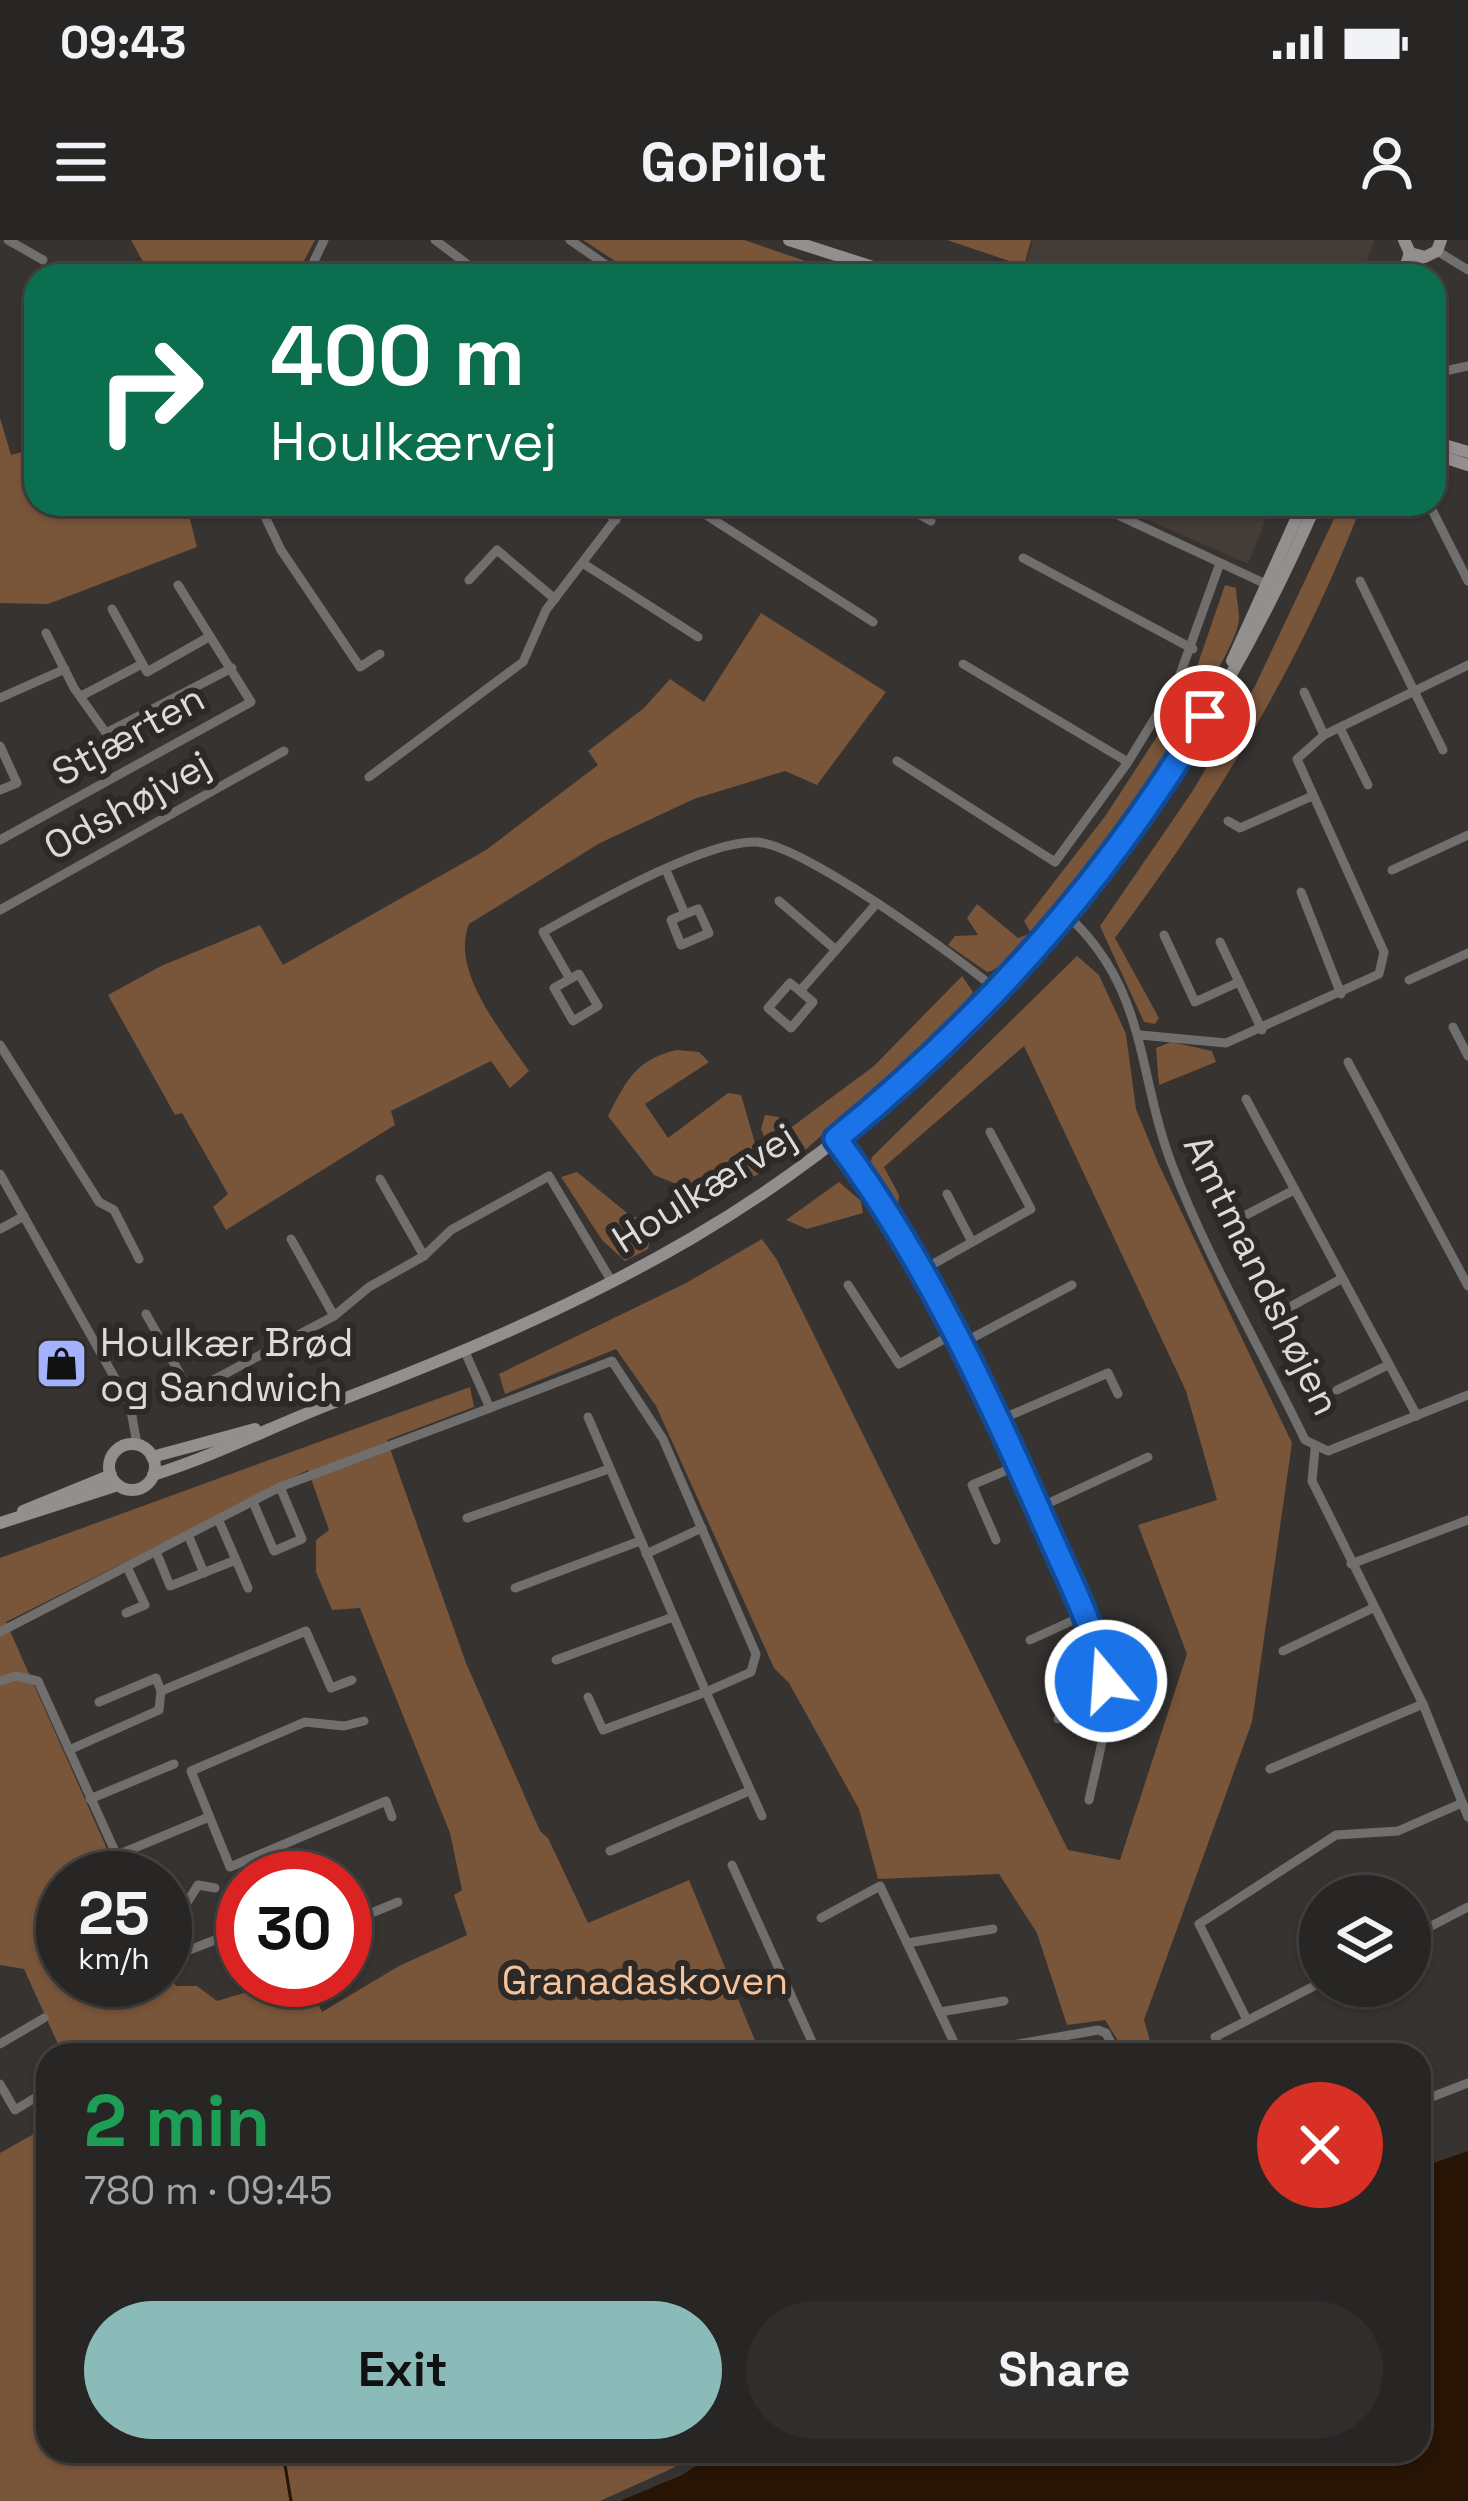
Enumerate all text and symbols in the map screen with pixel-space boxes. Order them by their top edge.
text: 09:43 [60,14,186,71]
text: GoPilot [641,128,827,197]
icon: menu [48,129,114,195]
icon: person [1354,129,1420,195]
text: 400 m [270,302,525,410]
icon: right [72,312,228,468]
text: Houlkærvej [270,407,557,476]
pin [1154,665,1256,767]
street label: Stjærten [43,673,213,797]
icon: arrive [1172,683,1238,749]
street label: Odshøjvej [35,739,219,871]
street label: Houlkærvej [603,1112,805,1264]
street label: Amtmandshøjen [1173,1127,1351,1423]
place label: Houlkær Brød og Sandwich [100,1318,353,1412]
shop icon: Houlkær Brød og Sandwich [33,1336,89,1392]
position arrow [1043,1618,1169,1744]
speed limit sign: 30 [216,1851,372,2007]
text: 25 [78,1875,150,1952]
map controls [1299,1875,1431,2007]
button: layers [1299,1875,1431,2007]
text: km/h [78,1939,150,1978]
park label: Granadaskoven [502,1956,788,2005]
text: 2 min [84,2075,270,2167]
button: close [1257,2082,1383,2208]
text: 780 m · 09:45 [84,2166,333,2215]
button: Exit [84,2301,722,2439]
button: Share [746,2301,1383,2439]

